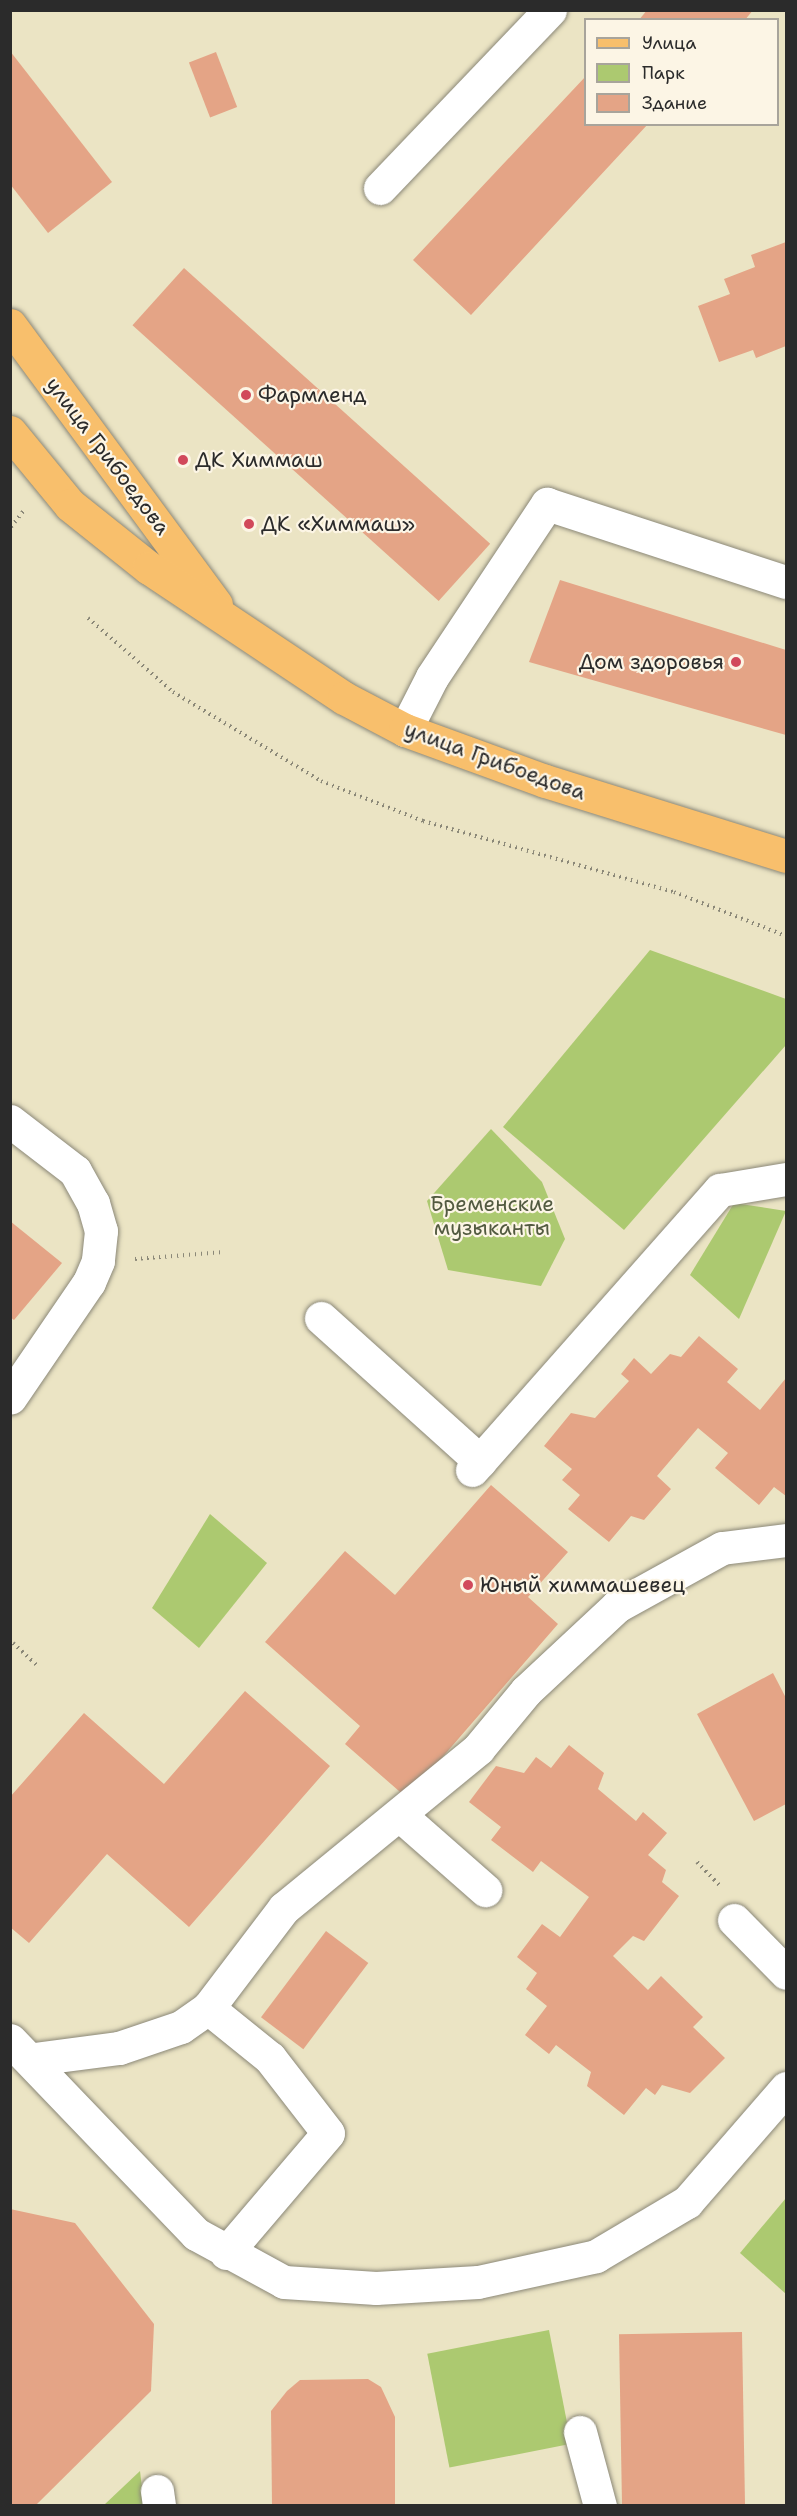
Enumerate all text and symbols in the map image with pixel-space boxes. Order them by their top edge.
legend [584,18,779,126]
text: Улица [642,31,696,55]
text: Парк [642,61,685,85]
text: Здание [642,91,707,115]
street label: улица Грибоедова [41,372,175,540]
place label: Фармленд [258,382,367,408]
marker: Фармленд [239,388,253,402]
place label: ДК Химмаш [195,447,323,473]
marker: ДК Химмаш [176,453,190,467]
place label: ДК «Химмаш» [261,511,415,537]
marker: ДК «Химмаш» [242,517,256,531]
place label: Дом здоровья [579,649,724,675]
marker: Дом здоровья [729,655,743,669]
street label: улица Грибоедова [401,717,589,805]
park label: Бременские музыканты [430,1191,554,1241]
place label: Юный химмашевец [480,1572,685,1598]
marker: Юный химмашевец [461,1578,475,1592]

